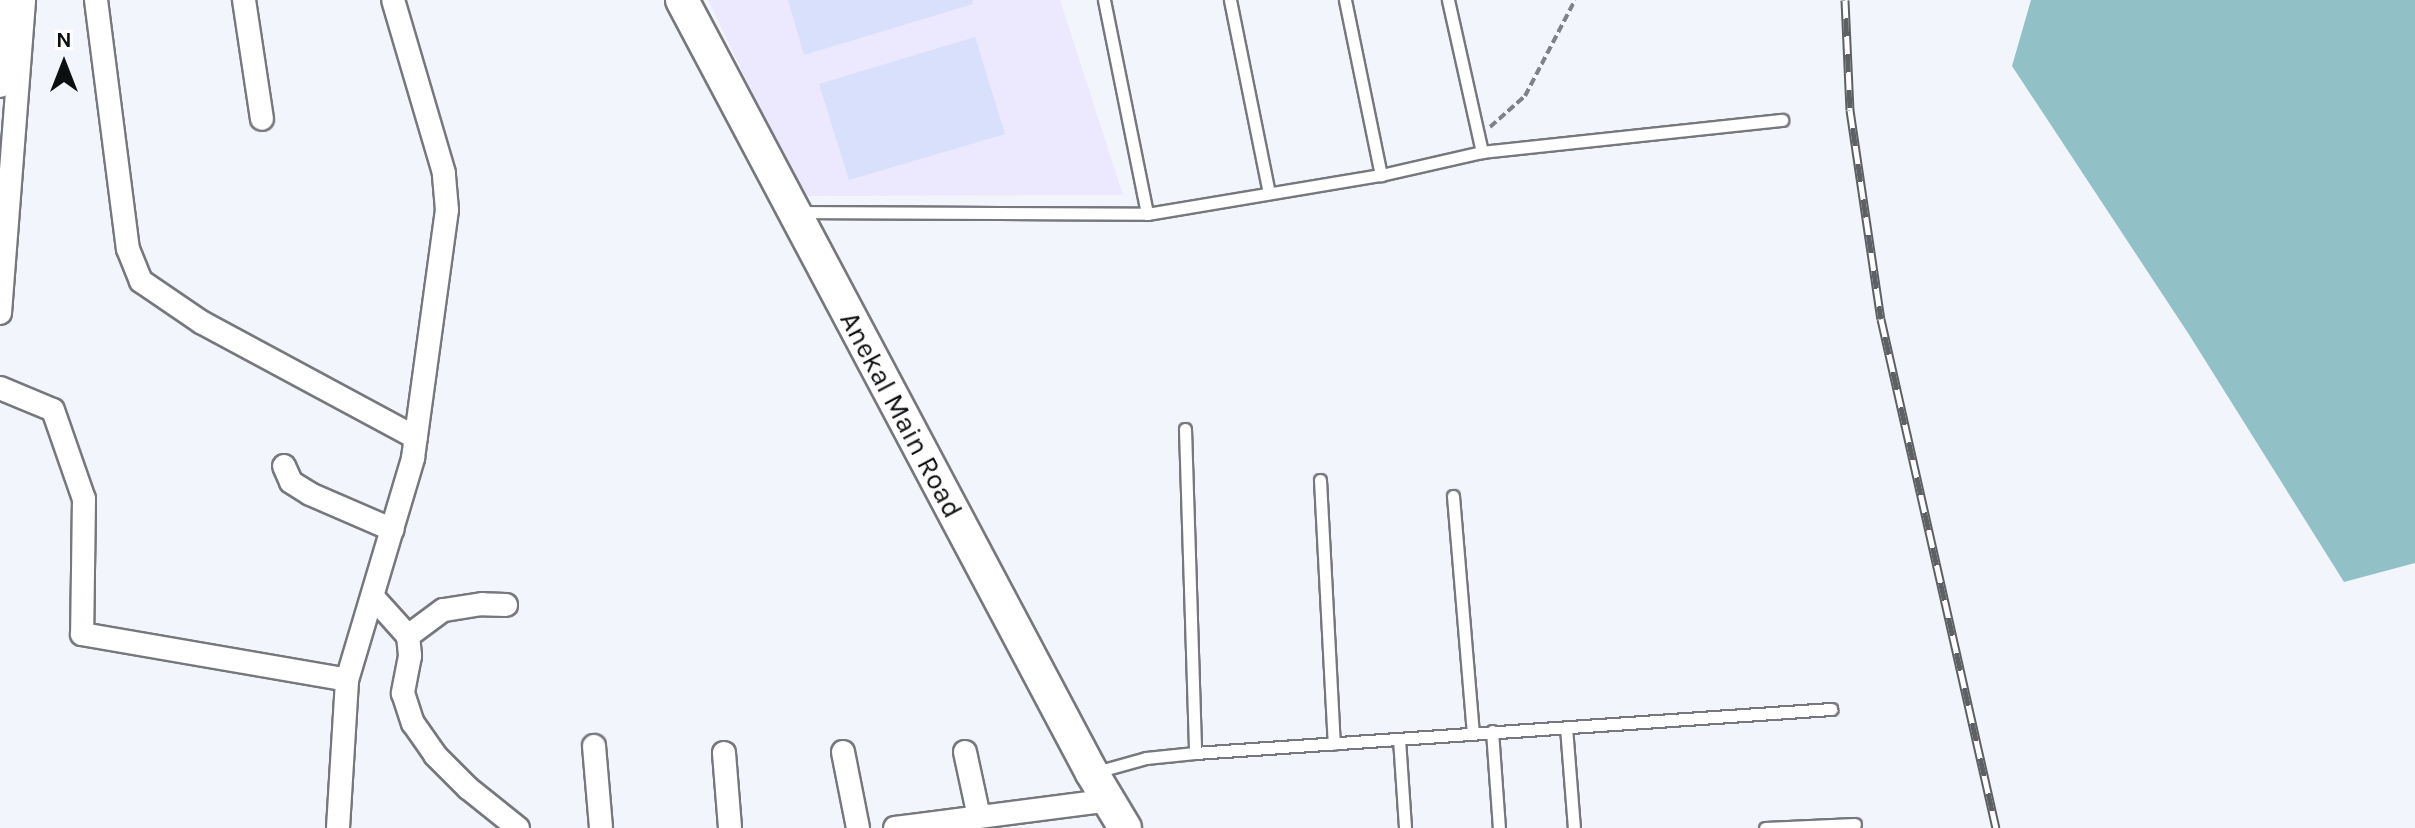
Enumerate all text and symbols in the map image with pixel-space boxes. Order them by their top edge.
north arrow [24,24,104,104]
text: N [56,27,72,53]
street label: Anekal Main Road [833,306,969,524]

